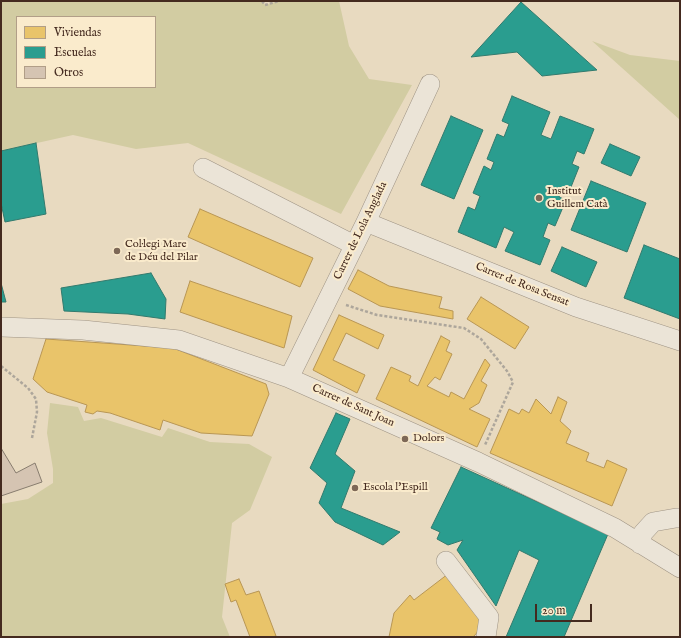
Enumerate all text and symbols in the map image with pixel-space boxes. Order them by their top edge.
legend [16,16,156,88]
text: Viviendas [54,25,101,40]
text: Escuelas [54,45,96,60]
text: Otros [54,65,83,80]
street label: Carrer de Lola Anglada [332,180,390,282]
place label: Institut Guillem Catà [547,185,607,211]
marker: Institut Guillem Catà [534,193,544,203]
place label: Col·legi Mare de Déu del Pilar [125,238,198,264]
marker: Col·legi Mare de Déu del Pilar [112,246,122,256]
street label: Carrer de Rosa Sensat [473,260,571,310]
street label: Carrer de Sant Joan [310,382,396,430]
place label: Dolors [413,432,444,446]
marker: Dolors [400,434,410,444]
place label: Escola l'Espill [363,481,428,495]
marker: Escola l'Espill [350,483,360,493]
scale bar [537,596,594,622]
text: 20 m [542,603,565,618]

